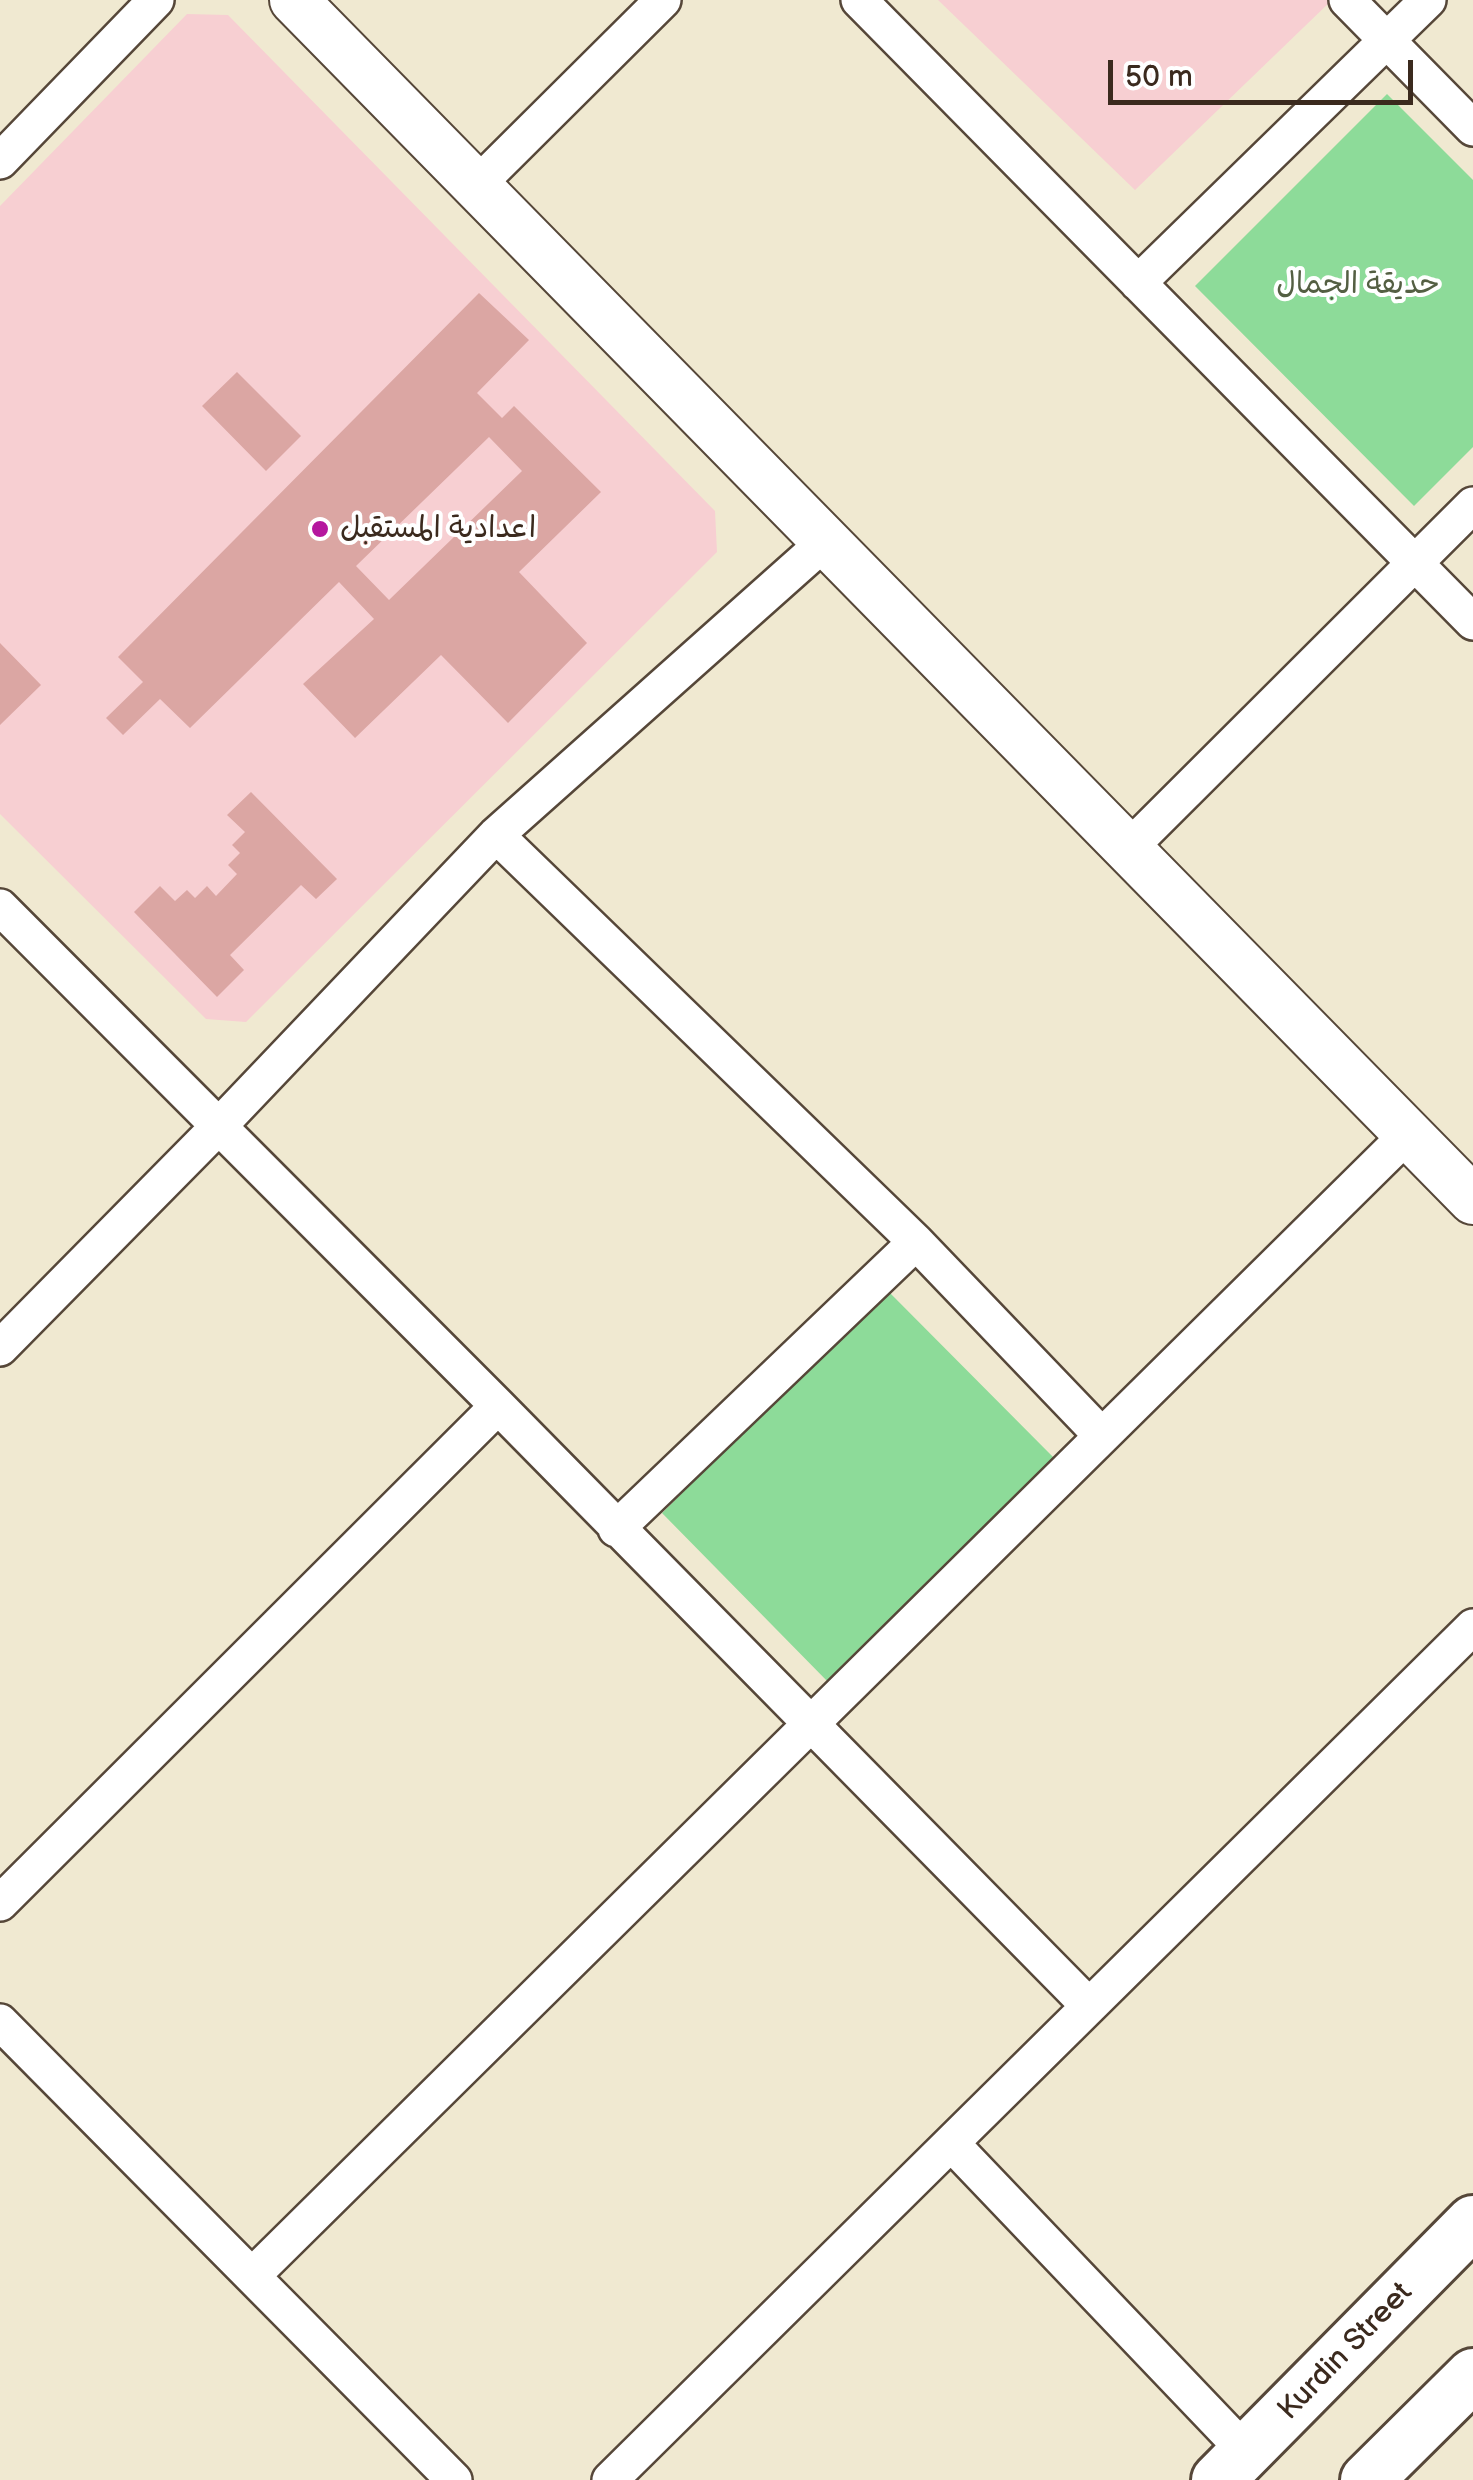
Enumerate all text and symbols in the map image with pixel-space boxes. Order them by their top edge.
scale bar [1113,40,1418,102]
text: 50 m [1125,59,1193,95]
park label: حديقة الجمال [1276,267,1440,303]
place label: اعدادية المستقبل [340,511,536,547]
marker: اعدادية المستقبل [309,518,331,540]
street label: Kurdin Street [1271,2276,1421,2428]

